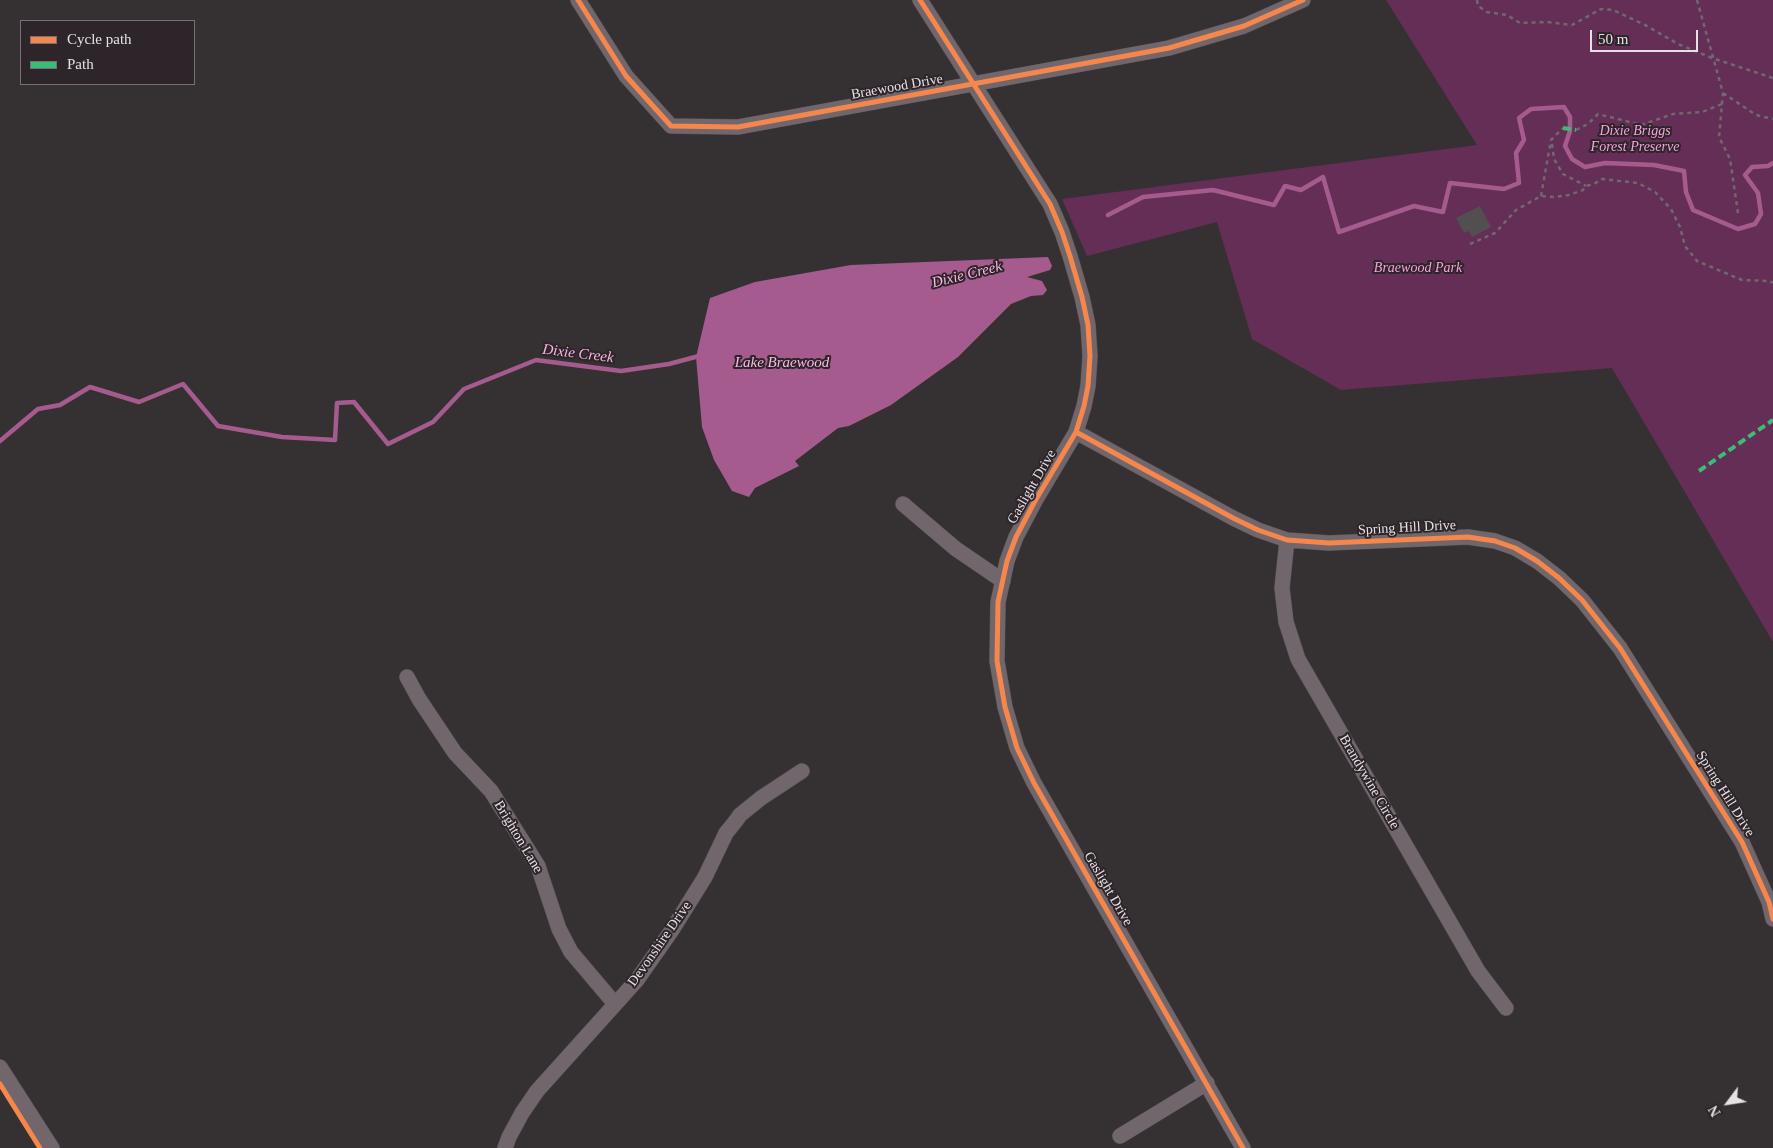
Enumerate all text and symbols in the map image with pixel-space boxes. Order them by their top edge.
legend [20,20,195,85]
scale bar [1593,20,1700,52]
text: Cycle path [67,31,132,47]
text: 50 m [1598,31,1628,47]
text: Path [67,56,94,72]
street label: Braewood Drive [850,71,944,103]
park label: Dixie Briggs Forest Preserve [1591,123,1679,156]
water label: Dixie Creek [930,258,1004,292]
park label: Braewood Park [1374,260,1462,276]
water label: Dixie Creek [541,341,615,367]
water label: Lake Braewood [735,354,829,372]
street label: Gaslight Drive [1004,447,1060,527]
street label: Spring Hill Drive [1358,517,1456,539]
street label: Brandywine Circle [1335,732,1403,832]
street label: Spring Hill Drive [1692,748,1758,840]
street label: Brighton Lane [490,798,546,876]
street label: Gaslight Drive [1080,849,1136,929]
street label: Devonshire Drive [624,898,696,990]
north arrow [1703,1078,1753,1128]
text: N [1706,1103,1724,1119]

